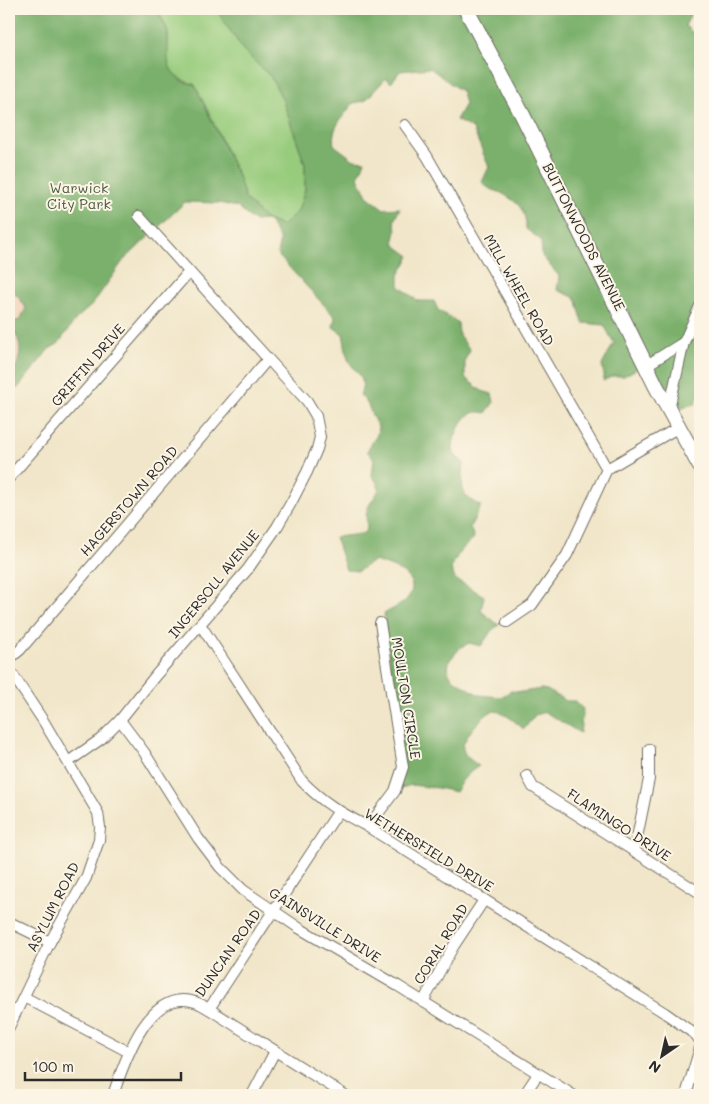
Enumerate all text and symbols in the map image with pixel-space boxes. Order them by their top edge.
street label: BUTTONWOODS AVENUE [539,159,630,314]
park label: Warwick City Park [47,178,111,213]
street label: MILL WHEEL ROAD [480,230,559,349]
street label: GRIFFIN DRIVE [46,319,129,410]
street label: HAGERSTOWN ROAD [75,442,182,560]
street label: INGERSOLL AVENUE [164,526,263,642]
street label: MOULTON CIRCLE [387,636,426,760]
street label: FLAMINGO DRIVE [564,784,675,865]
street label: WETHERSFIELD DRIVE [361,803,498,896]
street label: ASYLUM ROAD [22,859,83,955]
street label: GAINSVILLE DRIVE [266,882,385,967]
street label: CORAL ROAD [409,900,472,988]
street label: DUNCAN ROAD [190,905,265,1000]
north arrow [636,1032,686,1082]
scale bar [25,1049,181,1081]
text: 100 m [32,1056,74,1076]
text: N [645,1056,664,1078]

